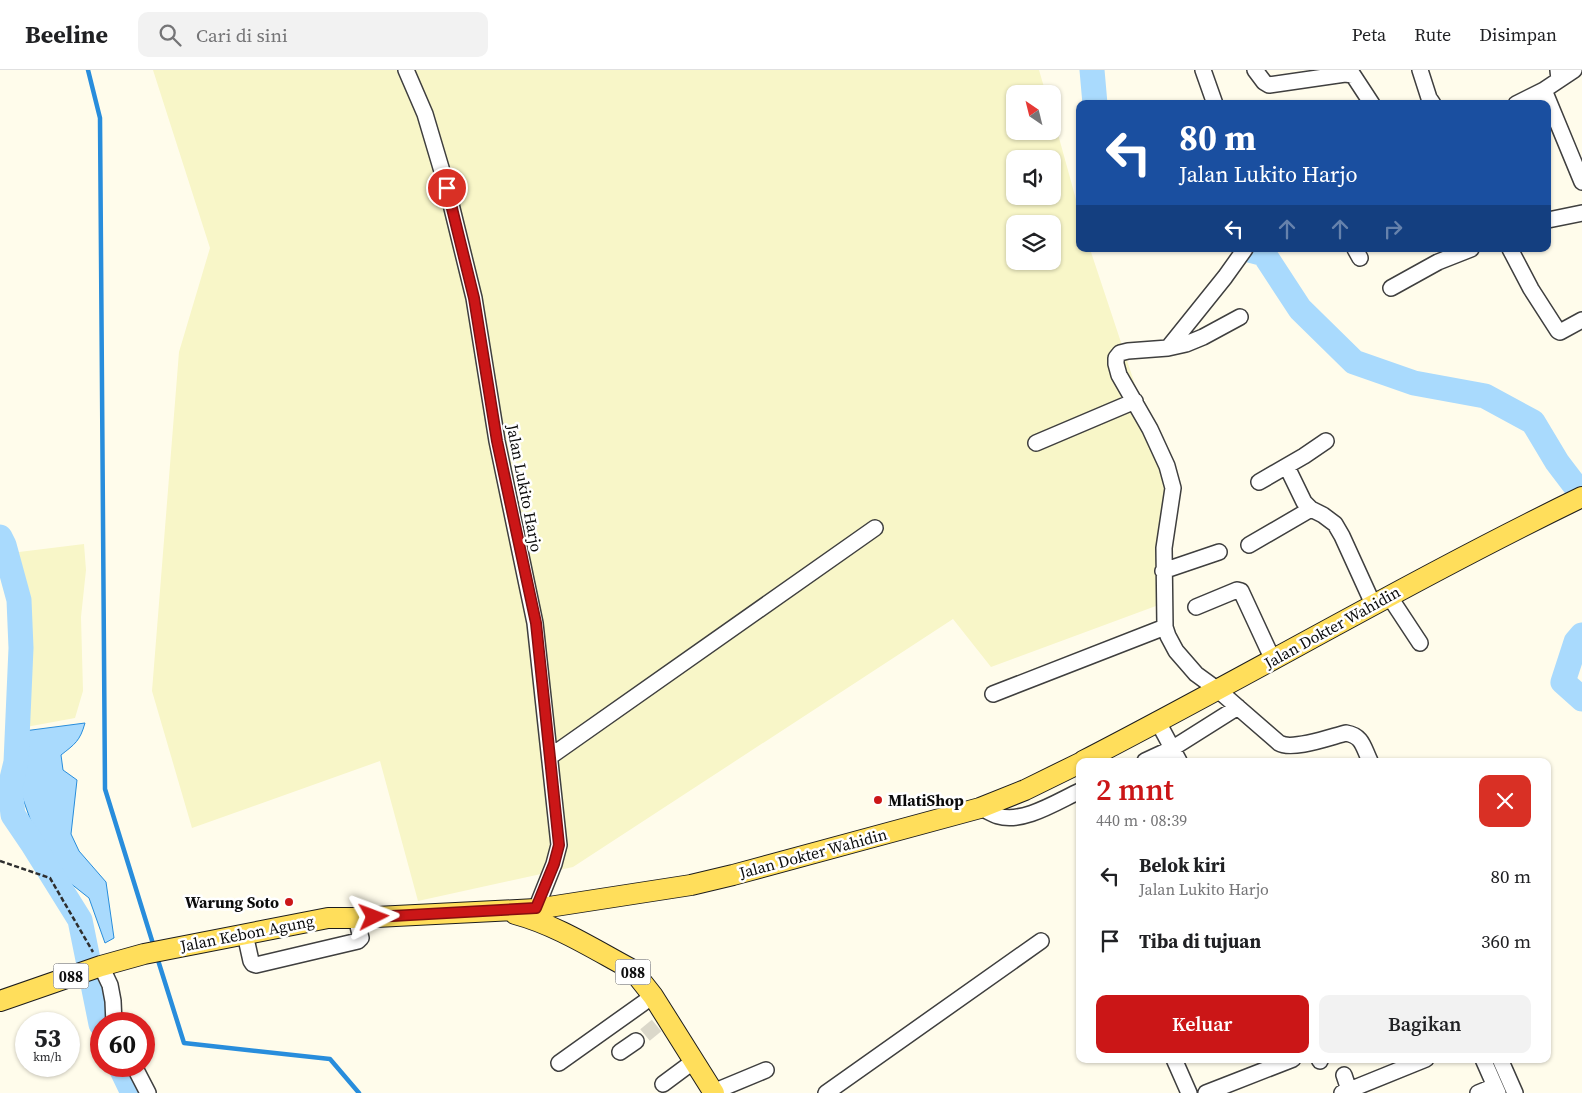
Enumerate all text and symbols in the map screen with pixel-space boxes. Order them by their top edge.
search box [138,12,488,57]
text: Beeline [25,18,108,51]
icon: search [156,21,184,49]
text: Cari di sini [196,22,288,48]
text: Peta [1352,22,1386,47]
text: Rute [1414,22,1451,47]
text: Disimpan [1479,22,1557,47]
north arrow [1006,85,1061,140]
map controls [1006,85,1061,270]
text: 80 m [1179,114,1256,162]
icon: left [1096,120,1161,185]
button: sound [1006,150,1061,205]
text: Jalan Lukito Harjo [1179,159,1358,189]
pin [426,167,468,209]
icon: arrive [433,174,461,202]
button: layers [1006,215,1061,270]
icon: left [1220,215,1248,243]
icon: ahead [1273,215,1301,243]
icon: ahead [1326,215,1354,243]
icon: right [1379,215,1407,243]
street label: Jalan Lukito Harjo [502,421,548,554]
street label: Jalan Dokter Wahidin [1259,580,1404,674]
text: 2 mnt [1096,769,1174,810]
button: close [1479,775,1531,827]
place label: MlatiShop [888,789,964,811]
marker: MlatiShop [872,794,884,806]
text: 440 m · 08:39 [1096,809,1187,831]
street label: Jalan Dokter Wahidin [736,823,890,884]
text: Belok kiri [1139,852,1226,878]
icon: left [1096,862,1124,890]
text: 80 m [1490,863,1531,889]
text: Jalan Lukito Harjo [1139,878,1269,900]
position arrow [347,890,399,942]
place label: Warung Soto [185,891,279,913]
marker: Warung Soto [283,896,295,908]
street label: Jalan Kebon Agung [177,909,316,957]
icon: arrive [1096,927,1124,955]
text: Tiba di tujuan [1139,928,1261,954]
text: 360 m [1481,928,1531,954]
road number: 088 [616,960,650,984]
road number: 088 [54,964,88,988]
button: Keluar [1096,995,1309,1053]
button: Bagikan [1319,995,1531,1053]
speed limit sign: 60 [90,1012,155,1077]
text: 53 [34,1021,61,1055]
text: km/h [33,1049,62,1065]

